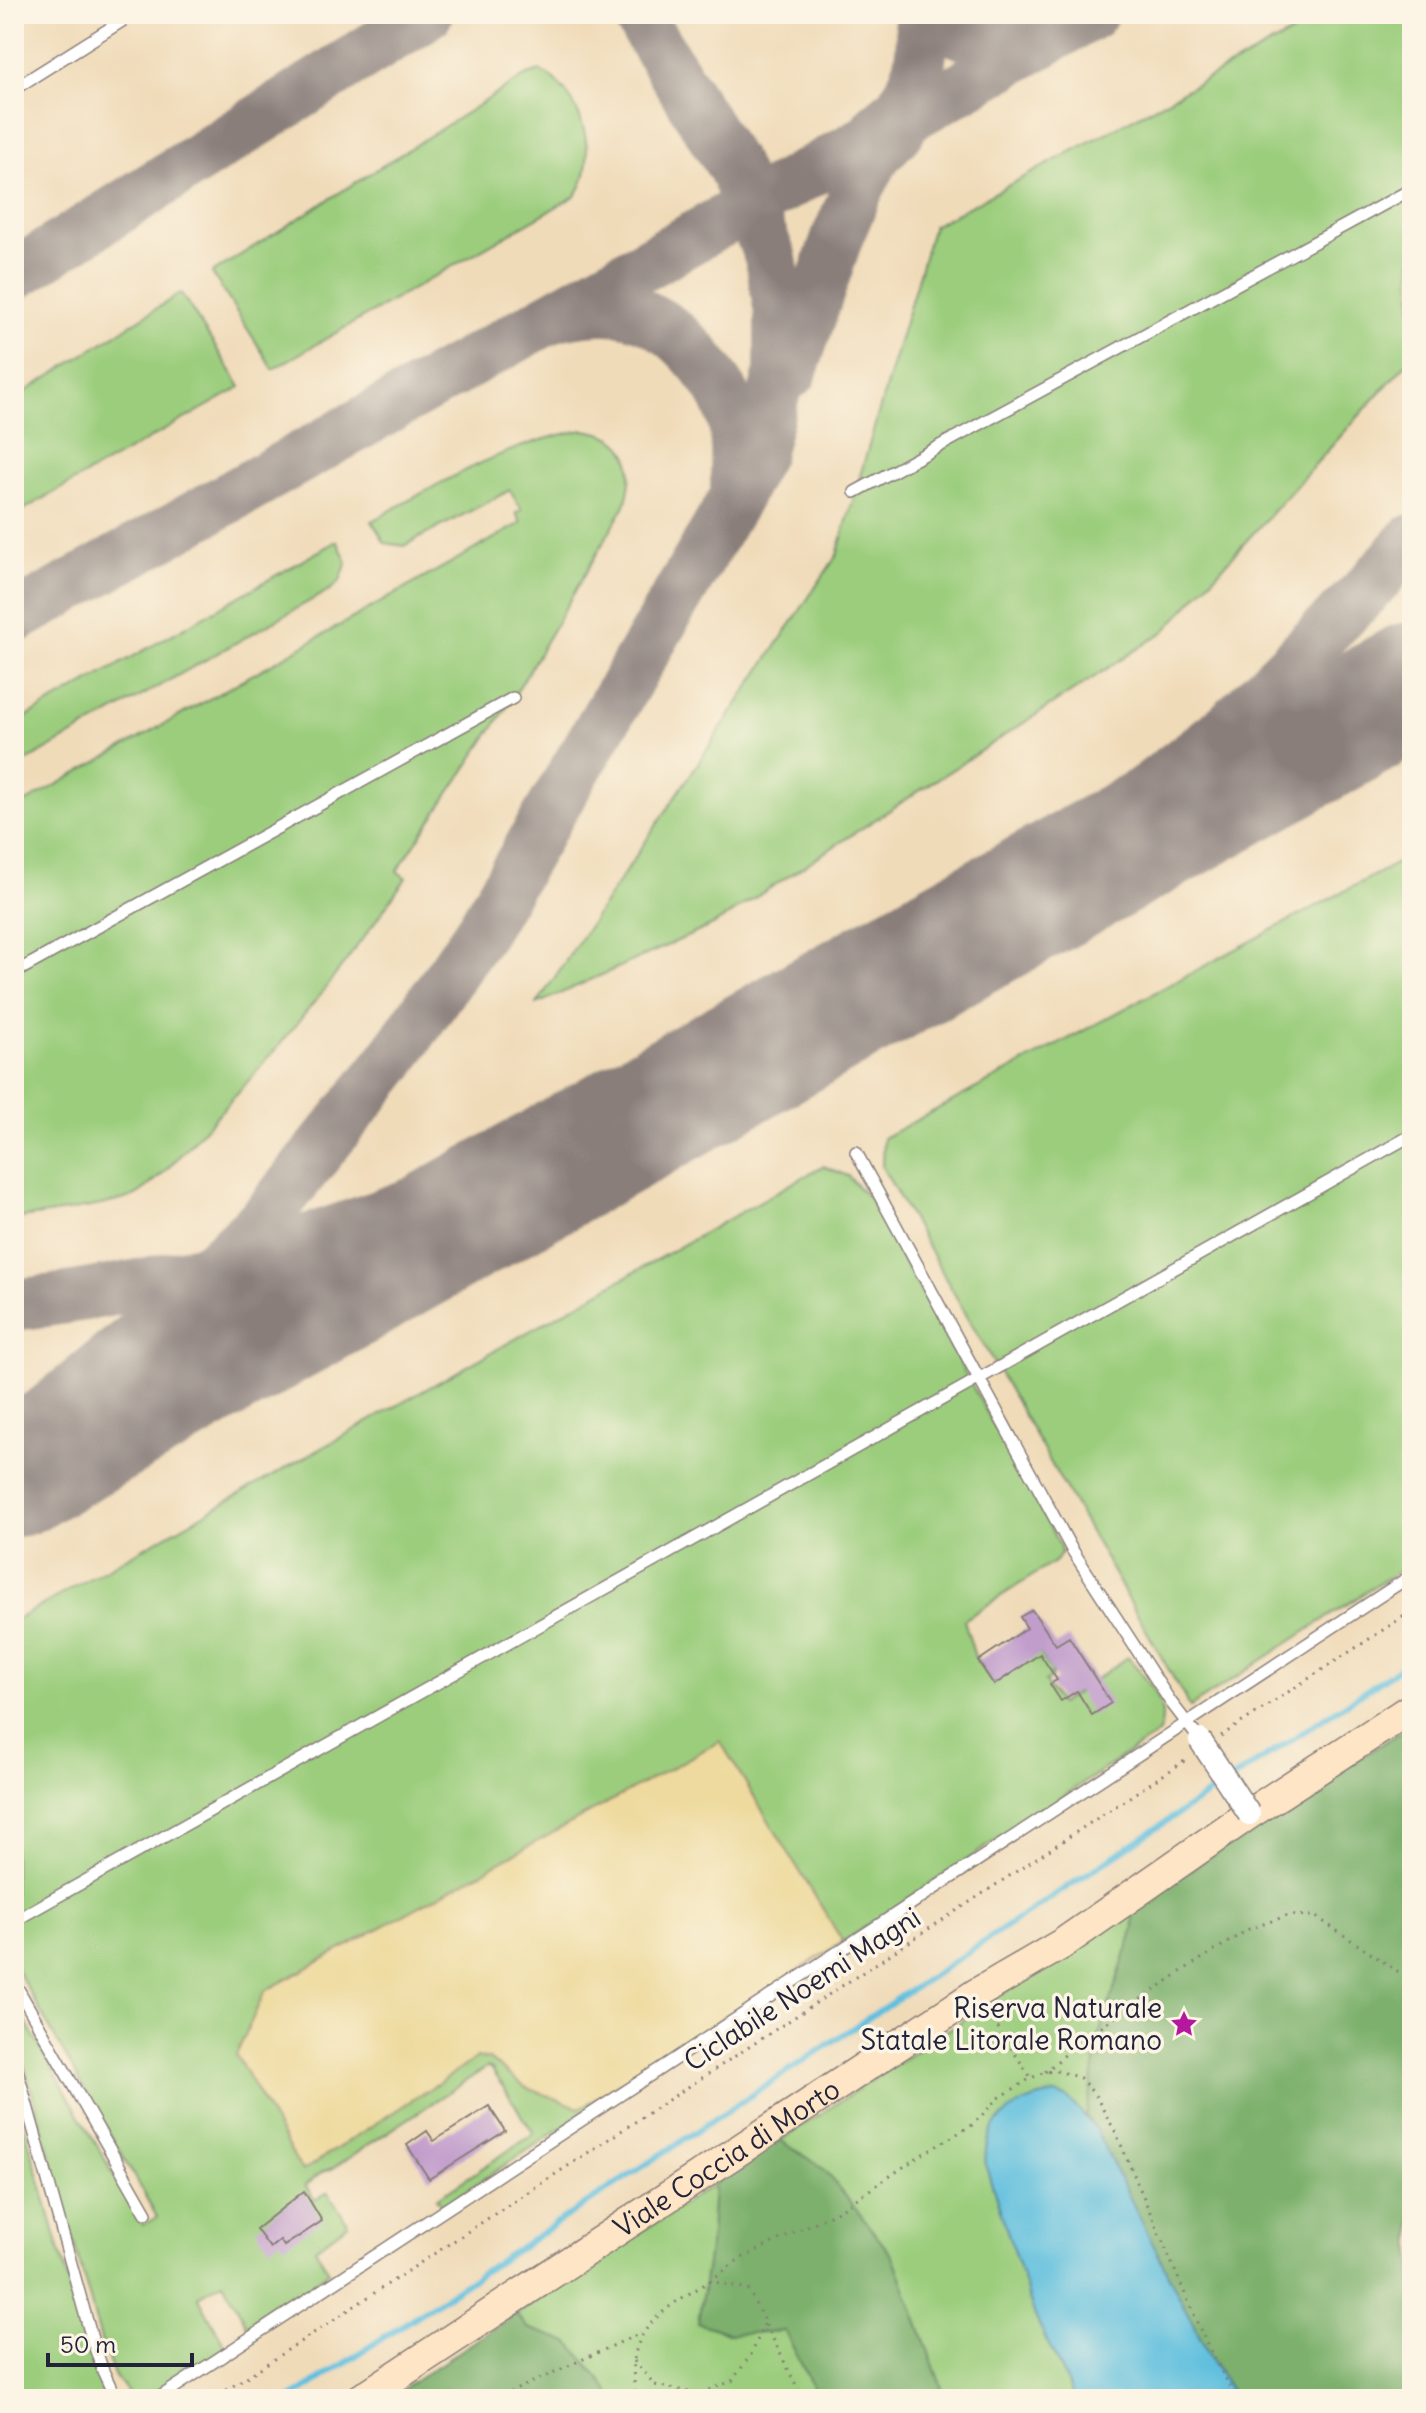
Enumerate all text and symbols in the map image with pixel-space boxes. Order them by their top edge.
street label: Ciclabile Noemi Magni [677,1899,927,2079]
place label: Riserva Naturale Statale Litorale Romano [860,1990,1162,2058]
place icon: Riserva Naturale Statale Litorale Romano [1169,2009,1199,2039]
street label: Viale Coccia di Morto [607,2071,847,2246]
scale bar [48,2317,192,2367]
text: 50 m [60,2329,116,2359]

